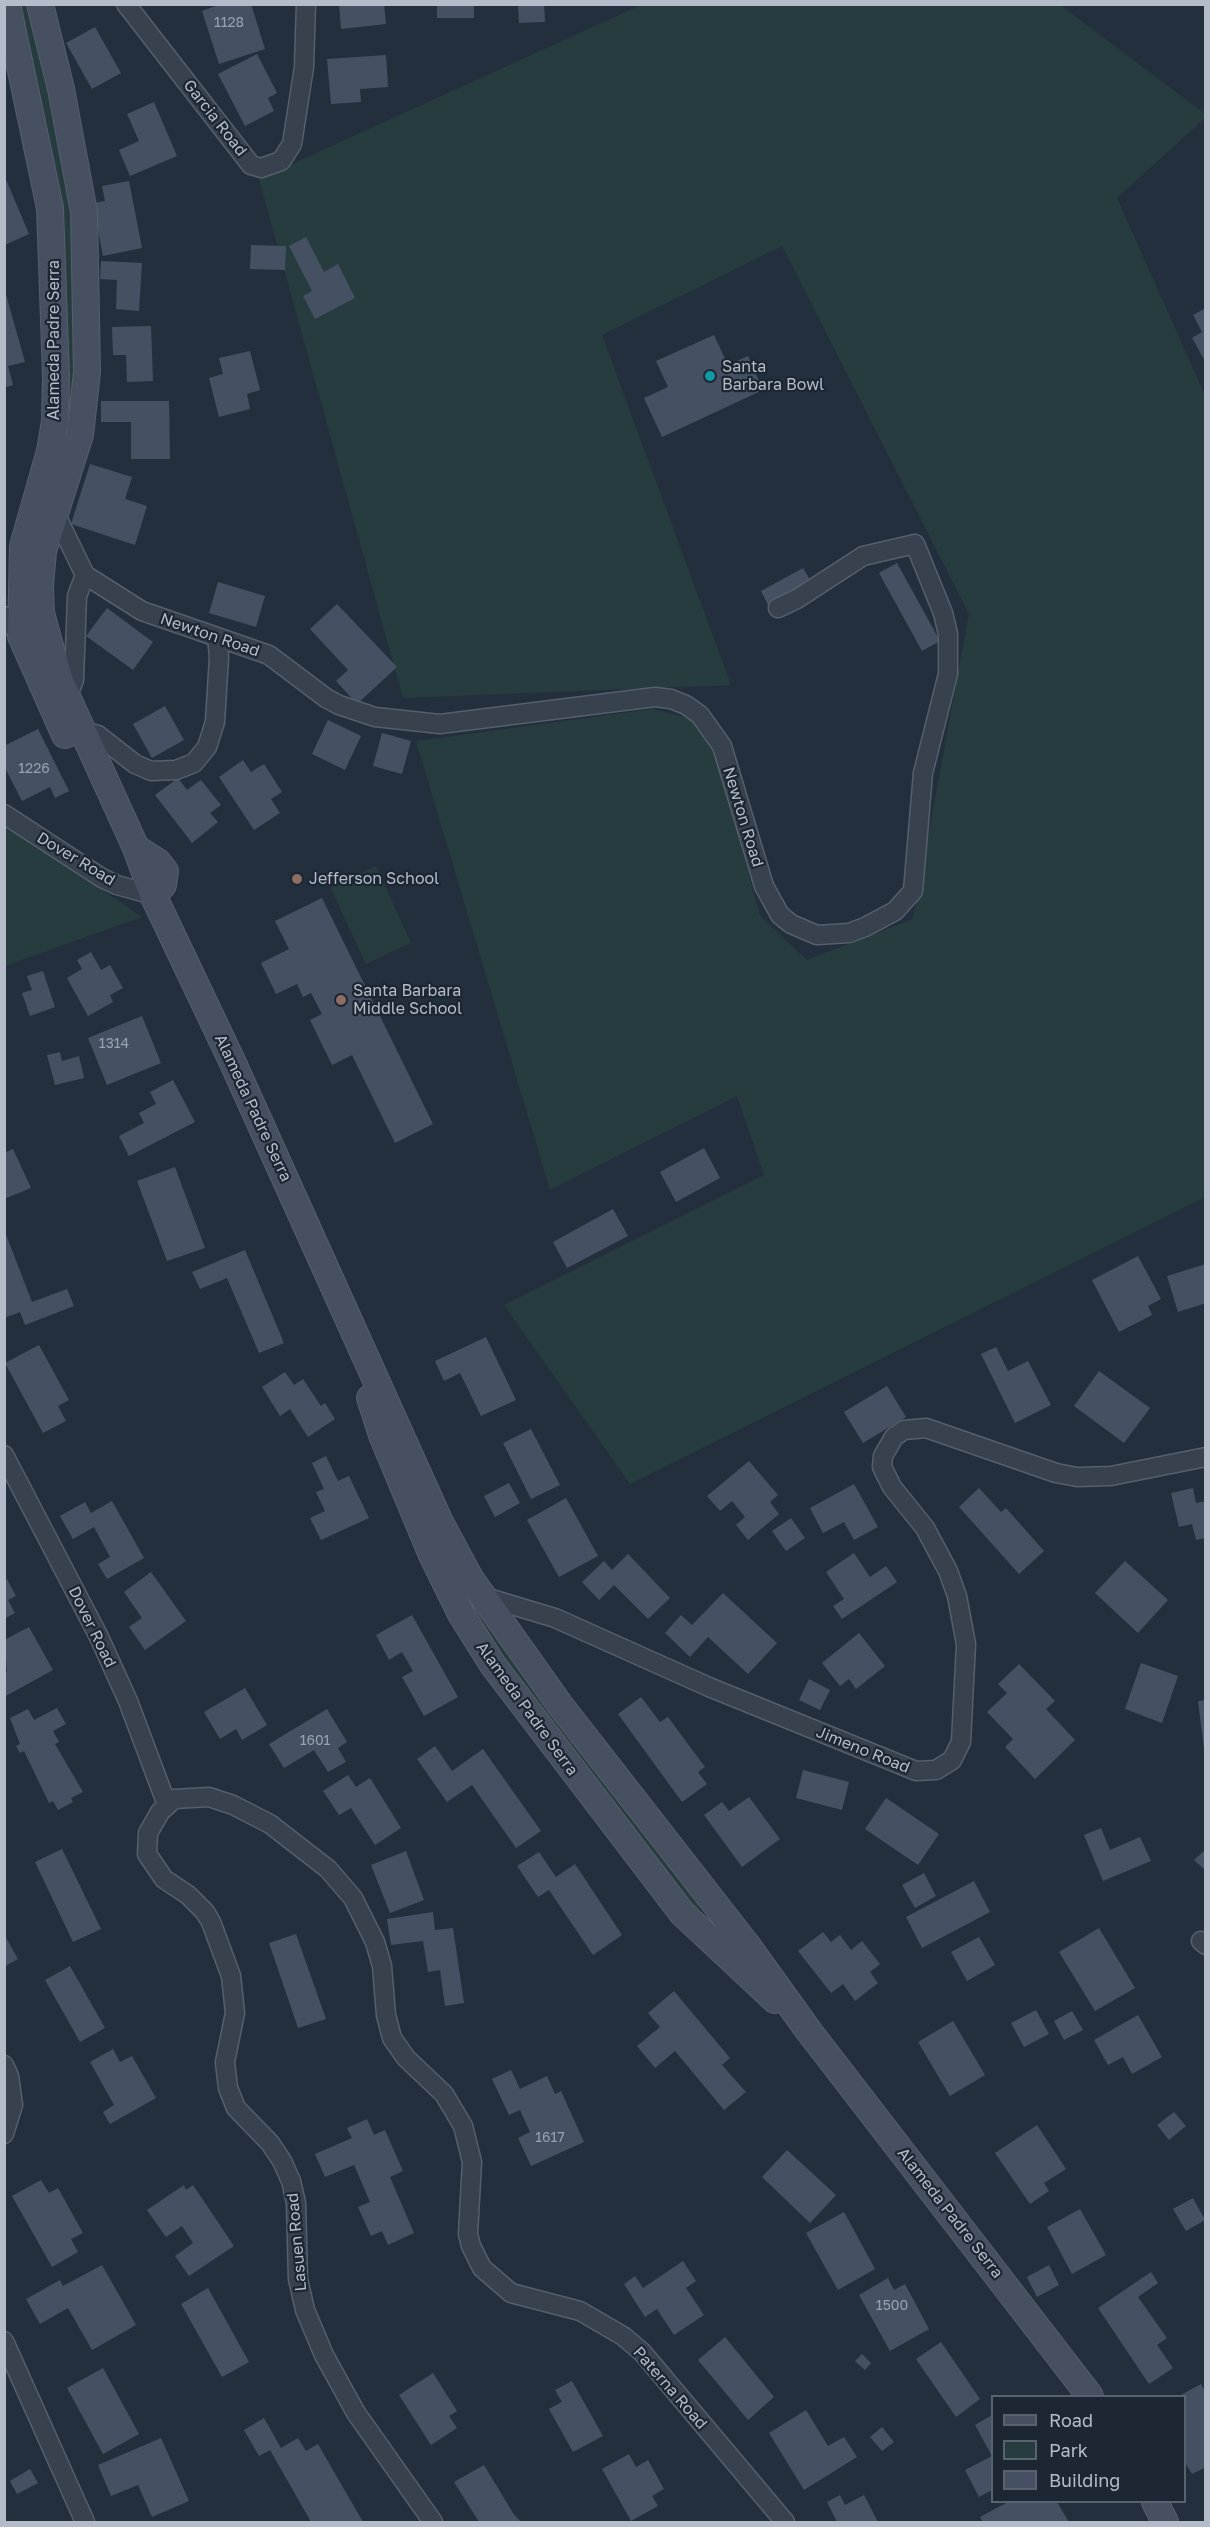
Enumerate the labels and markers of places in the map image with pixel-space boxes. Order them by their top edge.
place label: Santa Barbara Bowl [722,357,824,395]
marker: Santa Barbara Bowl [703,369,717,383]
place label: Jefferson School [309,869,439,889]
marker: Jefferson School [290,872,304,886]
place label: Santa Barbara Middle School [353,981,462,1019]
marker: Santa Barbara Middle School [334,993,348,1007]

